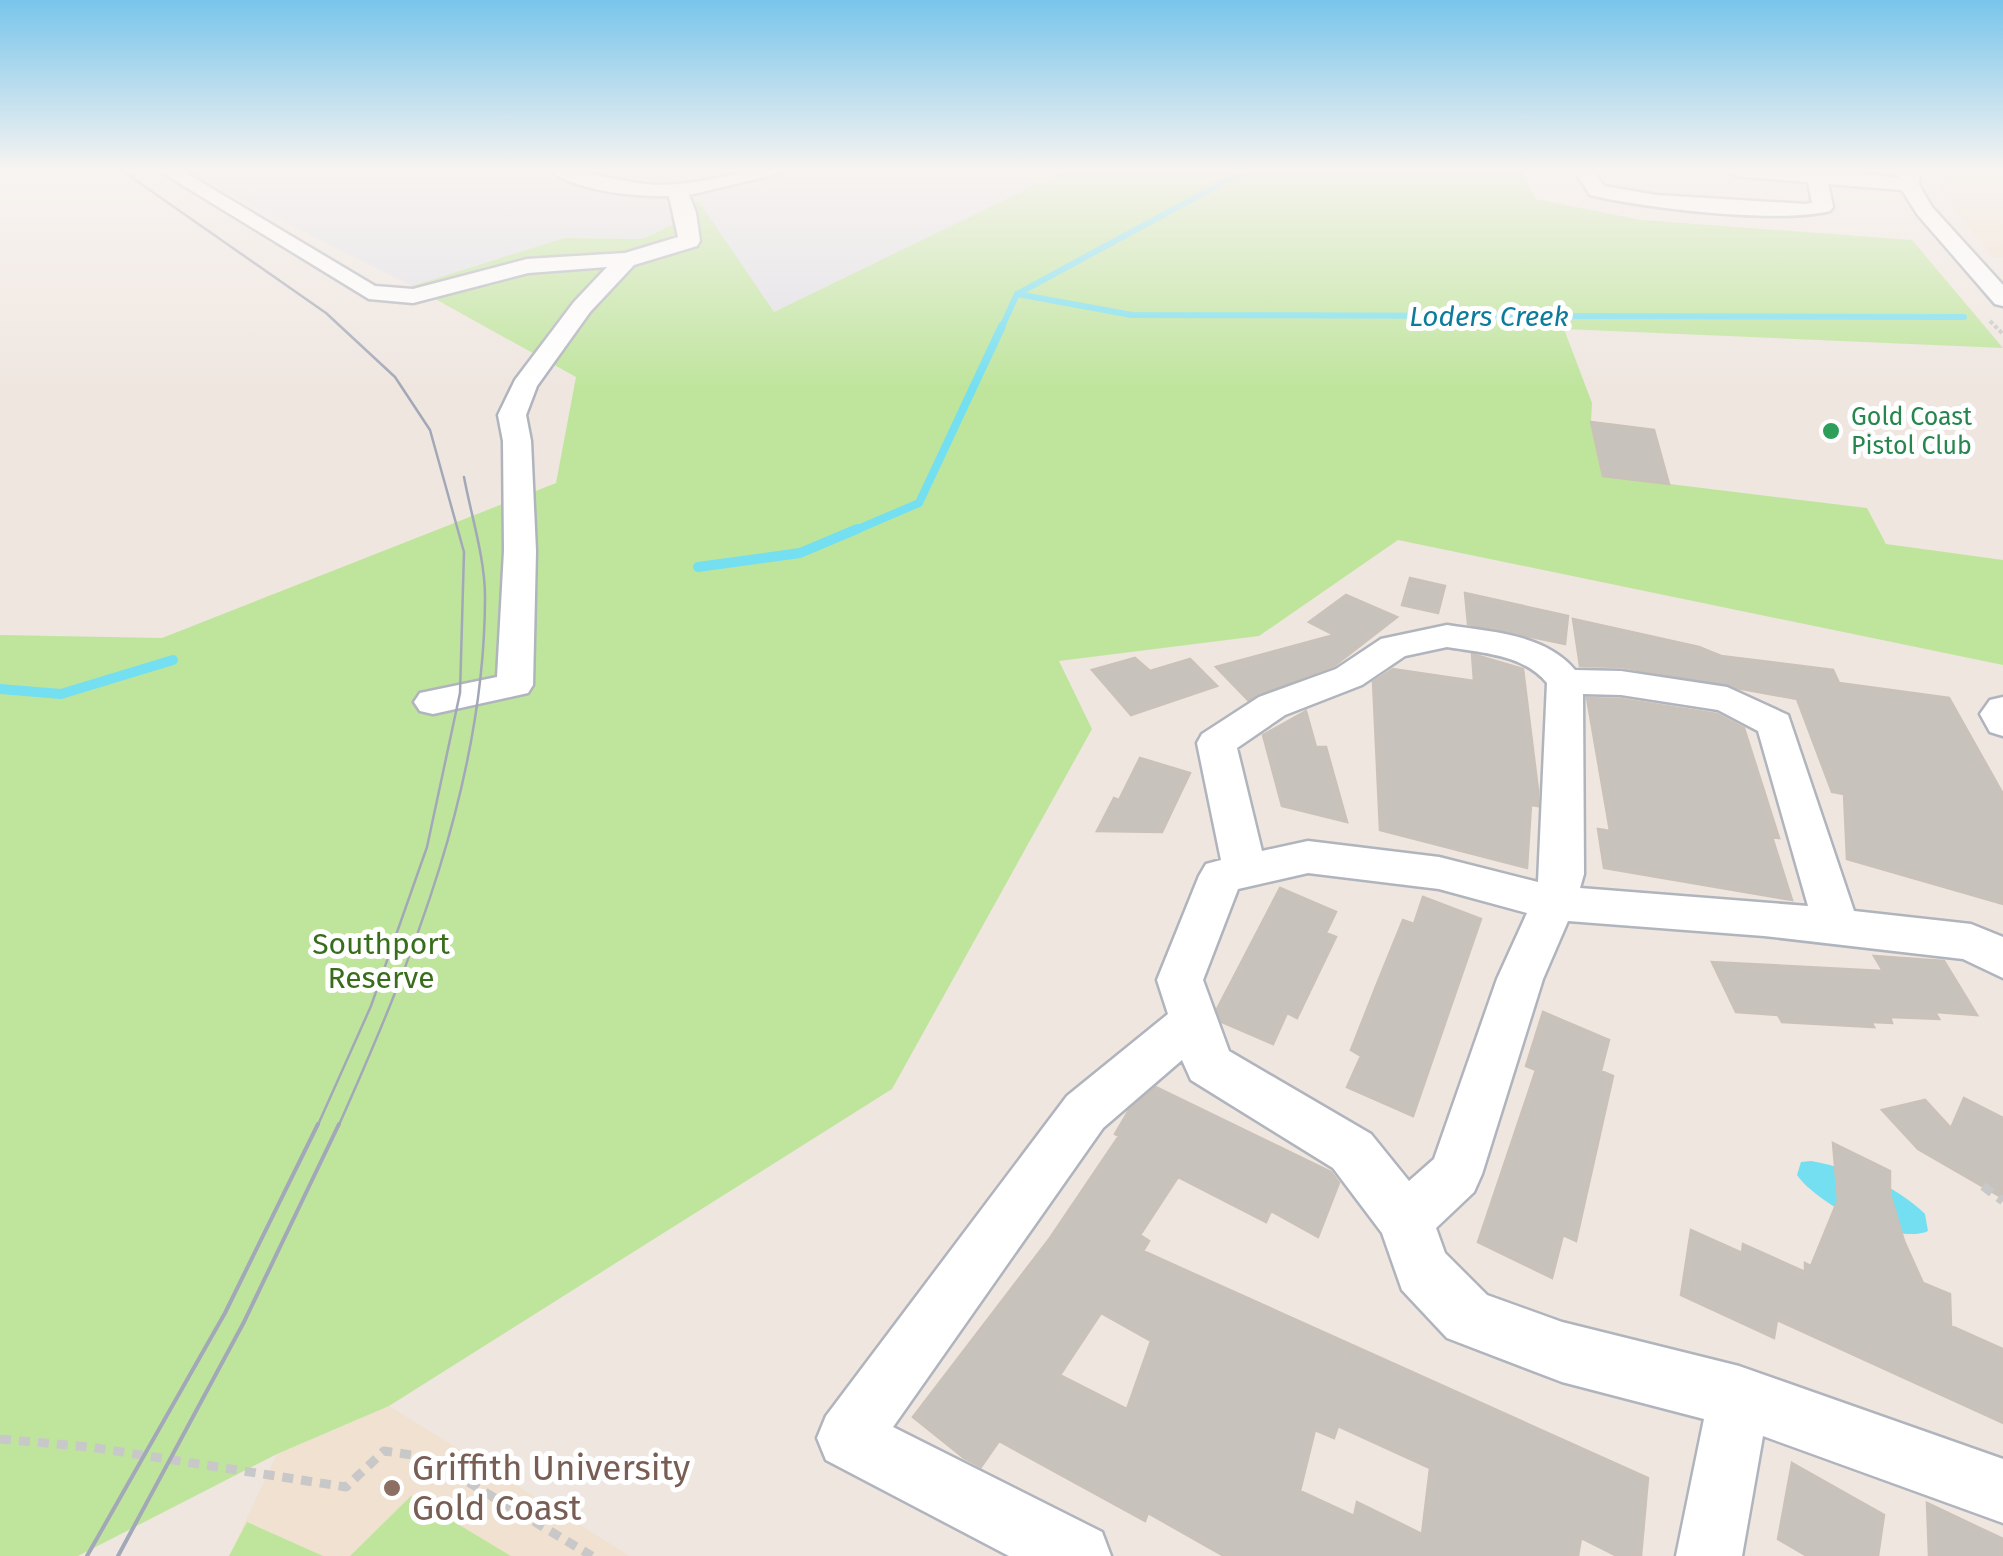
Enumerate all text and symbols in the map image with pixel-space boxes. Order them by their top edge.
water label: Loders Creek [1409,300,1569,333]
place label: Gold Coast Pistol Club [1851,402,1973,461]
marker: Gold Coast Pistol Club [1820,420,1842,442]
park label: Southport Reserve [312,926,450,996]
place label: Griffith University Gold Coast [412,1447,690,1529]
marker: Griffith University Gold Coast [381,1477,403,1499]

